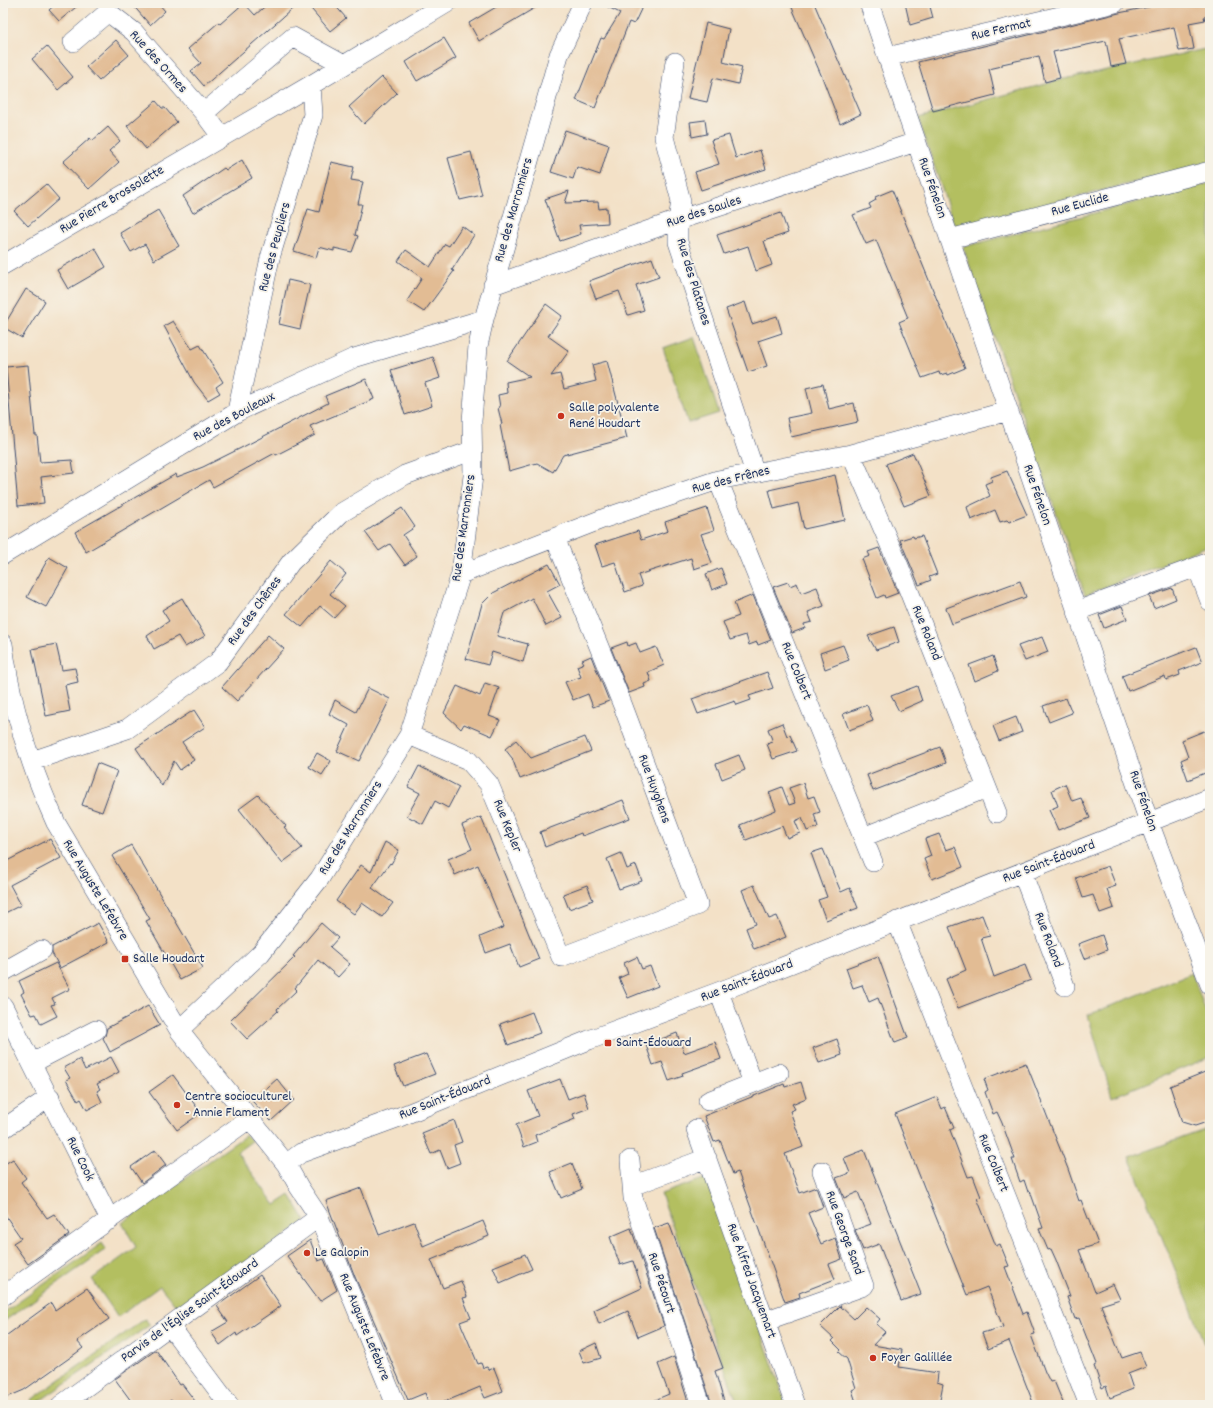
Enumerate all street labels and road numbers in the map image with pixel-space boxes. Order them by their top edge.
street label: Rue Fermat [969,13,1033,47]
street label: Rue des Ormes [124,26,192,98]
street label: Rue des Marronniers [489,155,539,265]
street label: Rue Fénelon [912,155,952,221]
street label: Rue Pierre Brossolette [56,161,168,239]
street label: Rue Euclide [1049,188,1111,222]
street label: Rue des Saules [664,190,744,234]
street label: Rue des Peupliers [253,200,297,294]
street label: Rue des Platanes [670,236,716,328]
street label: Rue des Bouleaux [189,387,279,447]
street label: Rue des Frênes [690,461,772,499]
street label: Rue Fénelon [1017,462,1057,528]
street label: Rue des Marronniers [447,473,481,583]
street label: Rue des Chênes [223,572,287,650]
street label: Rue Roland [906,602,946,664]
street label: Rue Colbert [775,639,817,703]
street label: Rue Huyghens [632,752,676,826]
street label: Rue Fénelon [1123,768,1163,834]
street label: Rue des Marronniers [314,777,388,879]
street label: Rue Kepler [487,796,527,856]
street label: Rue Saint-Édouard [1000,835,1098,889]
street label: Rue Auguste Lefebvre [57,836,133,944]
street label: Rue Roland [1028,909,1068,971]
street label: Rue Saint-Édouard [698,954,796,1008]
street label: Rue Saint-Édouard [396,1070,494,1126]
street label: Rue Colbert [972,1131,1014,1195]
street label: Rue Cook [61,1133,99,1185]
street label: Rue George Sand [820,1188,868,1278]
street label: Rue Alfred Jacquemart [721,1220,781,1342]
street label: Rue Pécourt [642,1250,680,1316]
street label: Parvis de l'Église Saint-Édouard [117,1254,263,1368]
street label: Rue Auguste Lefebvre [333,1270,395,1384]

